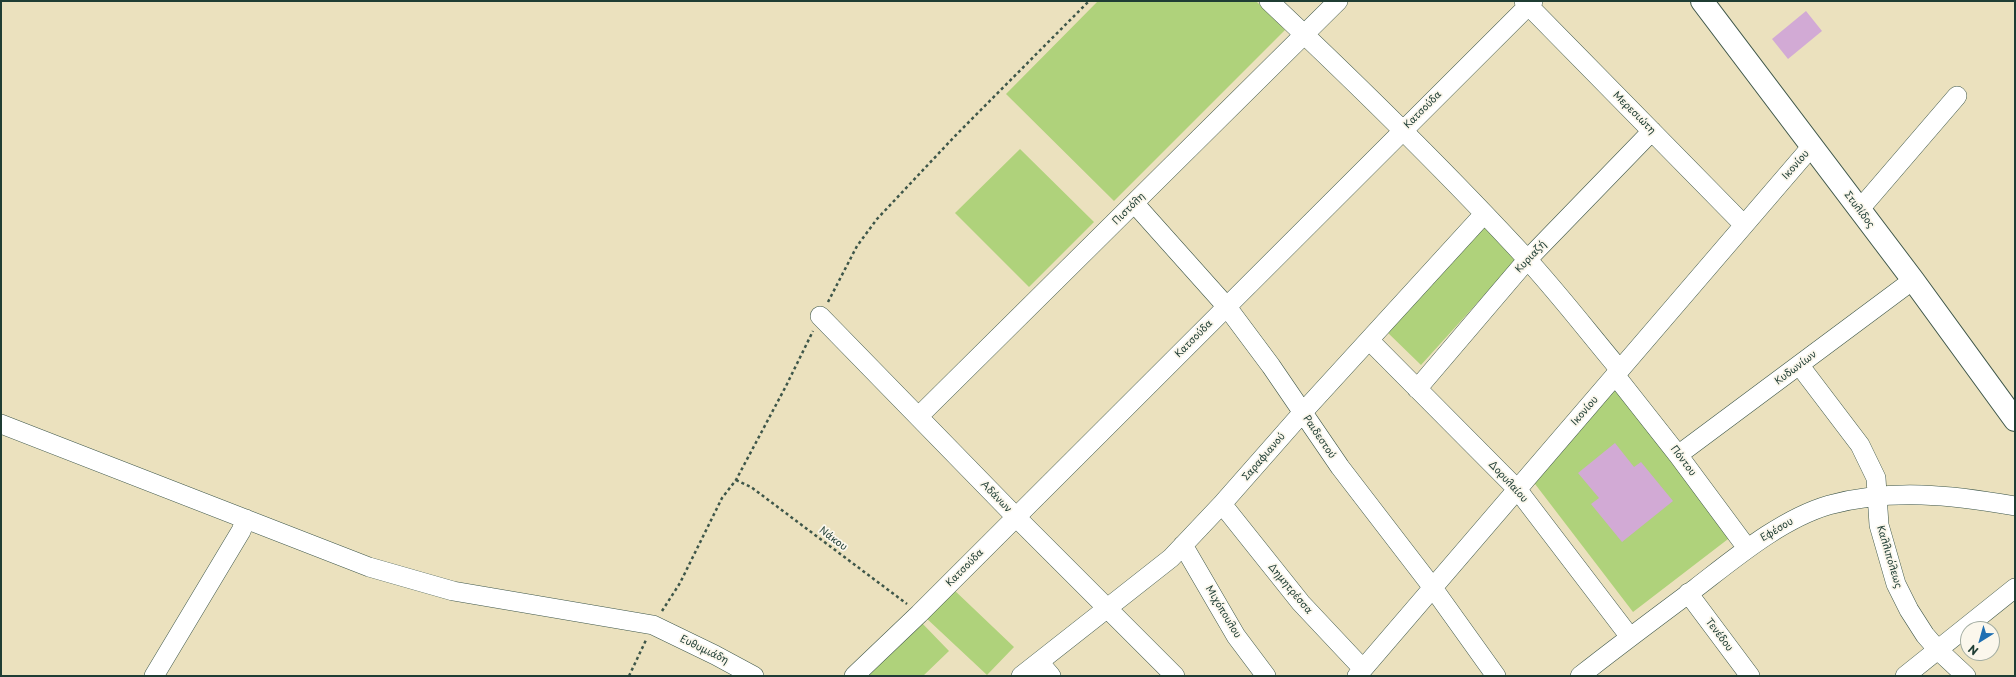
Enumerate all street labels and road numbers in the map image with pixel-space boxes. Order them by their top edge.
street label: Κατσούδα [1402,89,1444,131]
street label: Μερεσιώτη [1610,89,1658,137]
street label: Ικονίου [1780,148,1812,182]
street label: Στυλίδος [1841,189,1877,231]
street label: Πιστόλη [1110,190,1148,228]
street label: Κυριαζή [1513,239,1549,275]
street label: Κατσούδα [1173,318,1215,360]
street label: Κυδωνίων [1773,348,1819,388]
street label: Ικονίου [1569,394,1601,428]
street label: Ραιδεστού [1300,413,1338,461]
street label: Σαραφιανού [1240,431,1288,483]
street label: Πόντου [1668,443,1698,479]
street label: Δορυλαίου [1486,459,1530,505]
street label: Αδάνων [978,479,1014,515]
street label: Εφέσου [1758,516,1796,544]
street label: Καλλιπόλεως [1874,524,1904,590]
street label: Νάκου [817,525,849,553]
street label: Κατσούδα [944,547,986,589]
street label: Δημητρέσσα [1265,561,1315,617]
street label: Μιχόπουλου [1203,584,1243,640]
street label: Τενέδου [1703,616,1735,654]
street label: Ευθυμιάδη [678,633,730,667]

